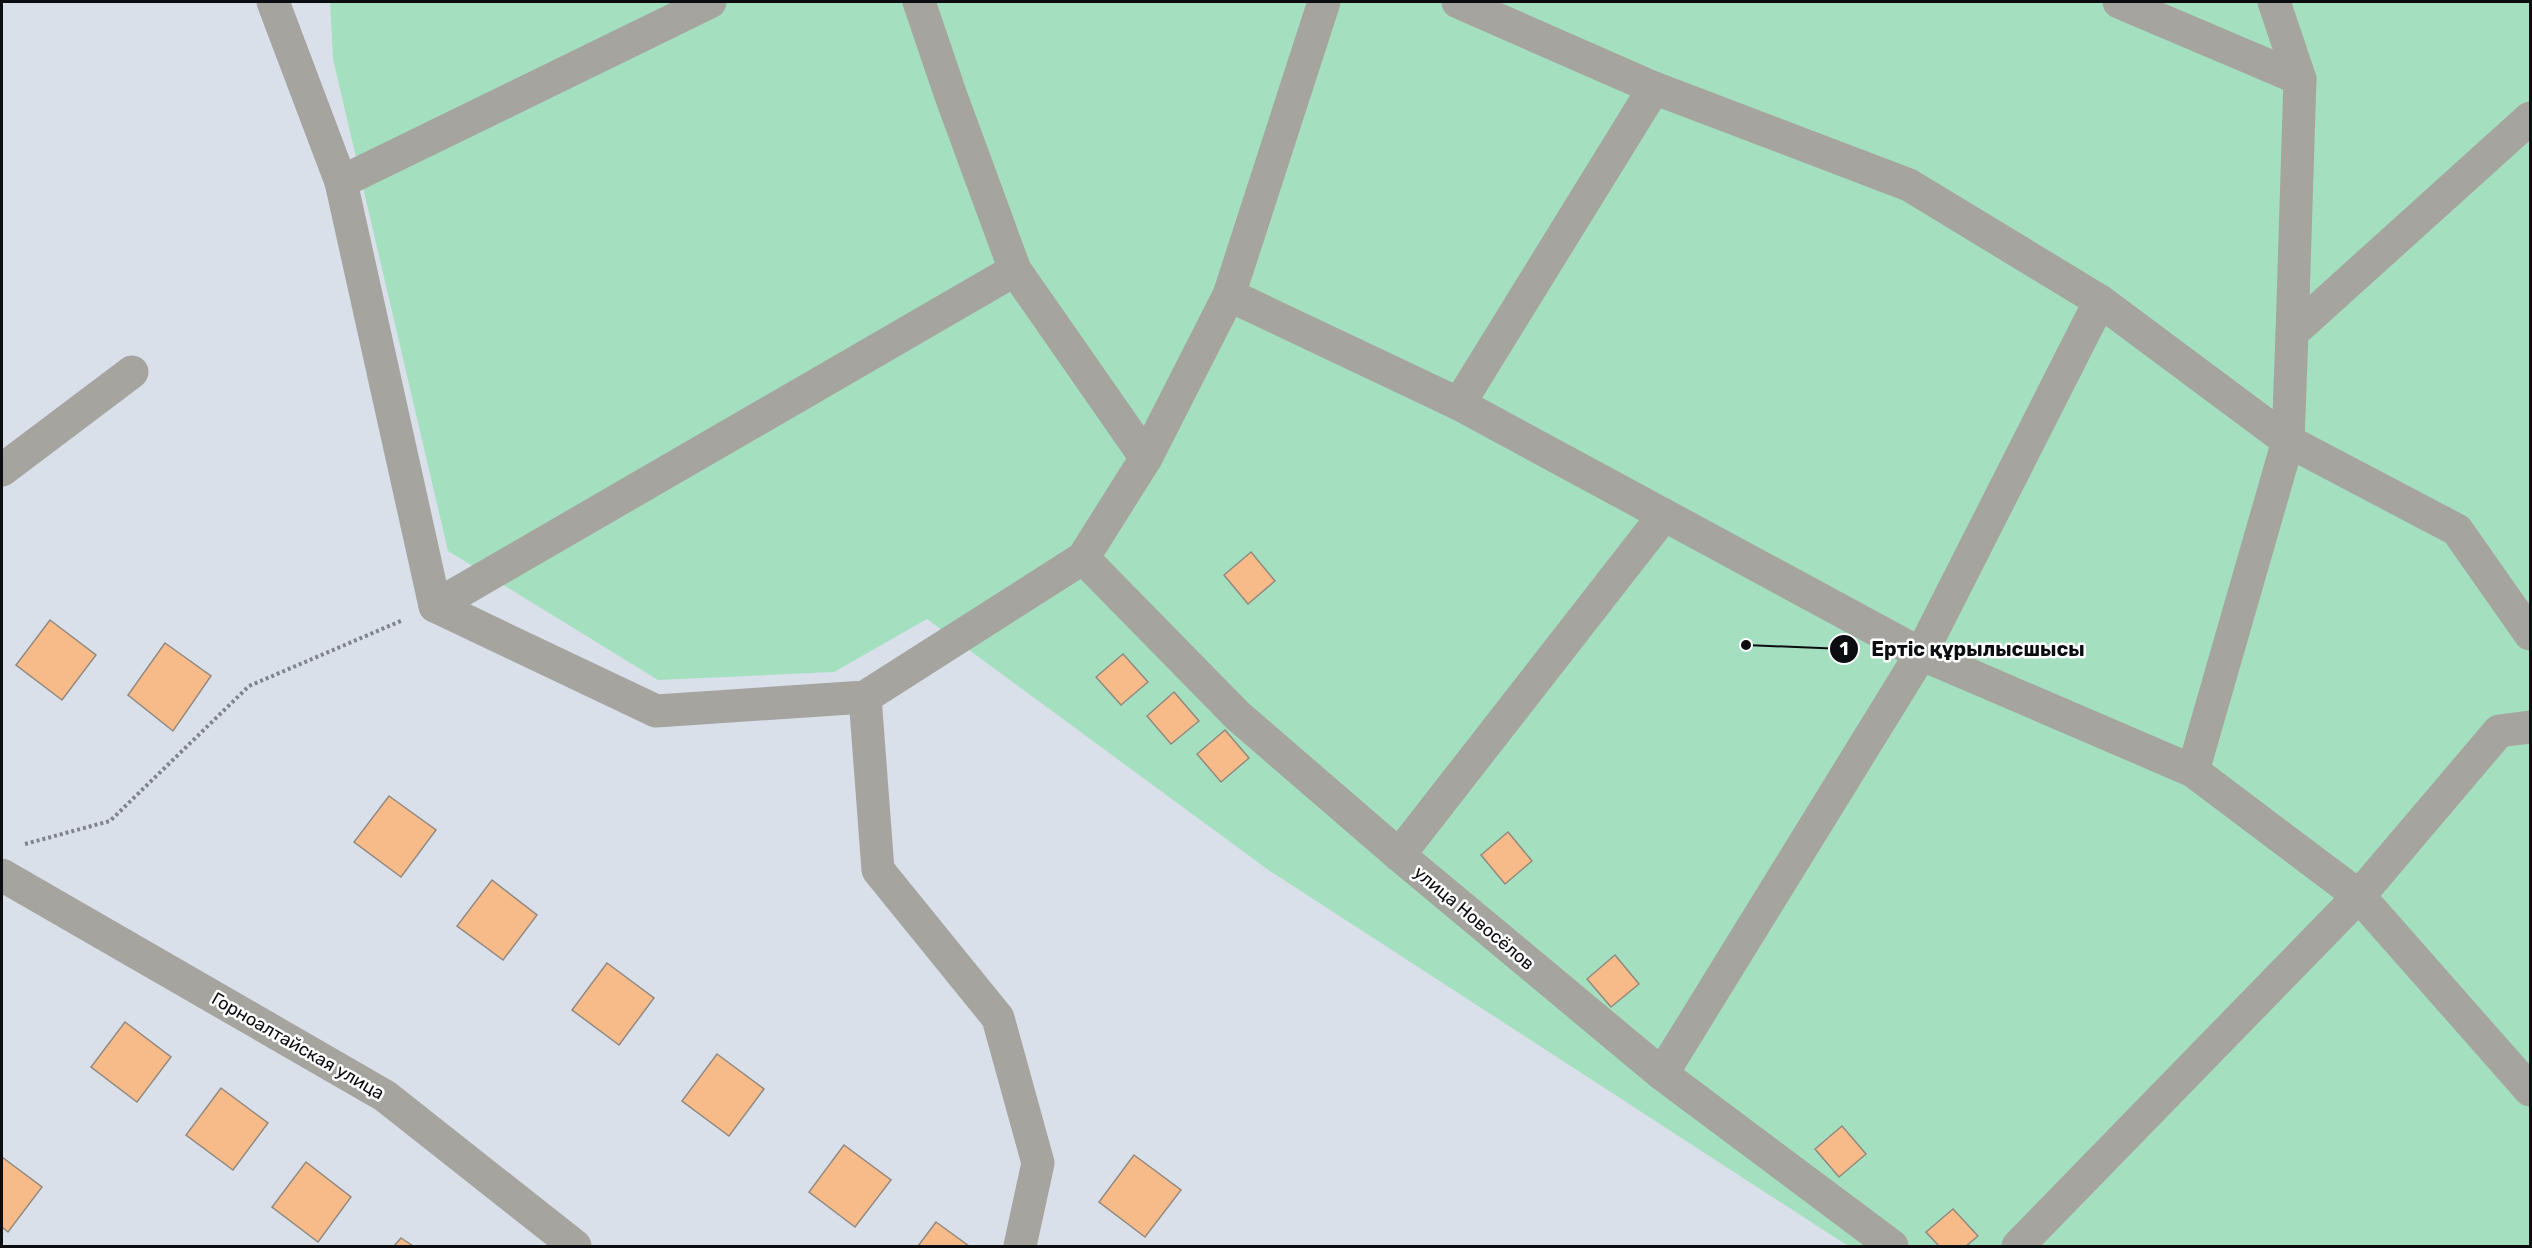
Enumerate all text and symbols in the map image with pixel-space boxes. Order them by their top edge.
callout: Ертіс құрылысшысы [1829,630,2097,668]
text: Ертіс құрылысшысы [1871,637,2085,661]
text: 1 [1840,638,1848,660]
street label: улица Новосёлов [1409,861,1539,975]
street label: Горноалтайская улица [208,988,388,1104]

